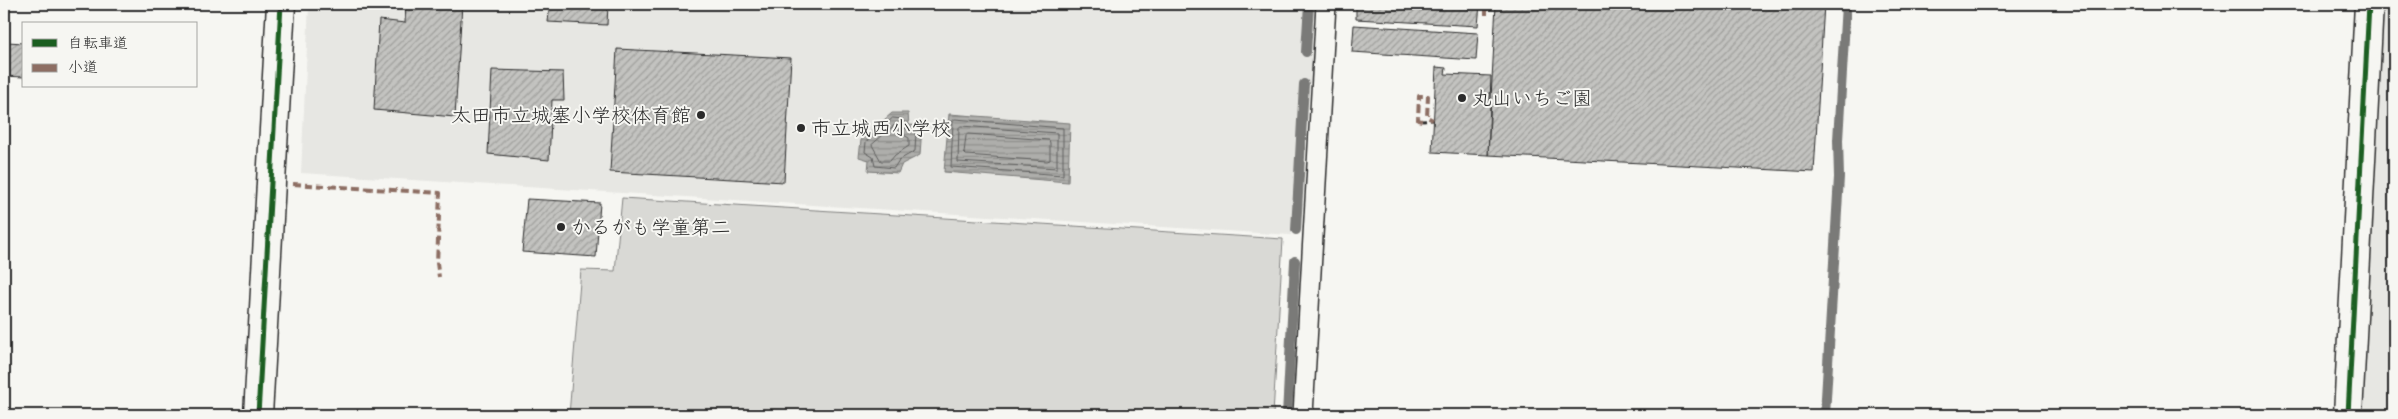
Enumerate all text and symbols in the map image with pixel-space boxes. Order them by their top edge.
legend [22,22,198,88]
text: 自転車道 [68,34,128,53]
text: 小道 [68,58,98,77]
place label: 丸山いちご園 [1472,86,1592,111]
marker: 丸山いちご園 [1456,92,1468,104]
place label: 太田市立城塞小学校体育館 [451,103,691,128]
marker: 太田市立城塞小学校体育館 [695,109,707,121]
place label: 市立城西小学校 [811,116,951,141]
marker: 市立城西小学校 [795,122,807,134]
place label: かるがも学童第二 [571,215,731,240]
marker: かるがも学童第二 [555,221,567,233]

